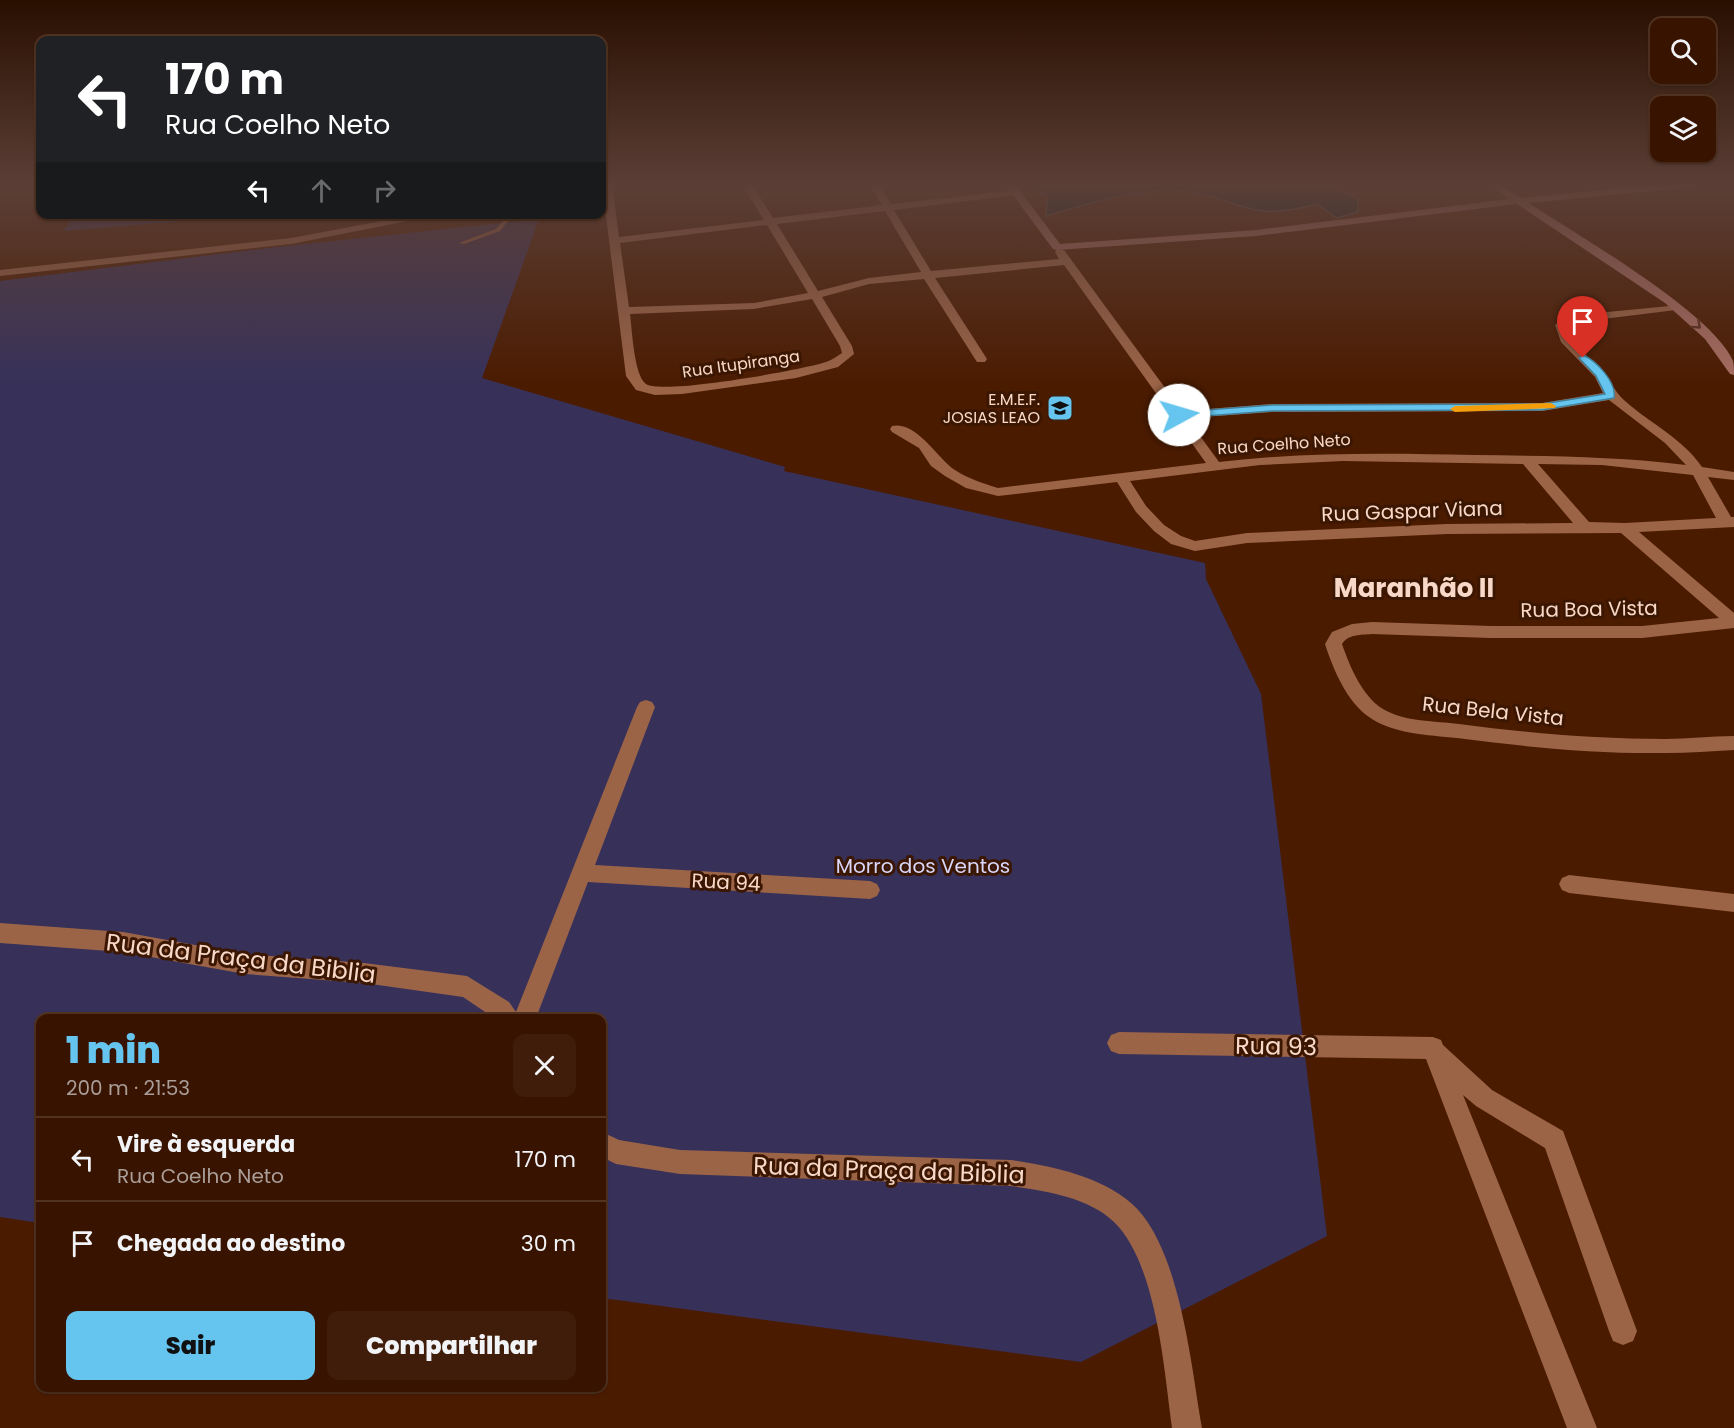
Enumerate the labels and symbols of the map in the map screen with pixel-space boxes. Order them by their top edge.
pin [1557,296,1608,358]
one-way arrow [1690,318,1700,329]
street label: Rua Itupiranga [681,344,801,384]
position arrow [1147,383,1211,447]
place label: E.M.E.F. JOSIAS LEAO [943,388,1040,429]
school or university icon: E.M.E.F. JOSIAS LEAO [1045,393,1075,423]
street label: Rua Coelho Neto [1217,428,1351,460]
street label: Rua Gaspar Viana [1321,494,1503,528]
district label: Maranhão II [1334,570,1494,606]
street label: Rua Boa Vista [1520,594,1658,624]
street label: Rua Bela Vista [1421,690,1565,732]
park label: Morro dos Ventos [836,852,1010,880]
street label: Rua 94 [691,866,761,898]
street label: Rua da Praça da Biblia [104,925,378,991]
street label: Rua 93 [1235,1029,1317,1063]
street label: Rua da Praça da Biblia [753,1149,1025,1191]

